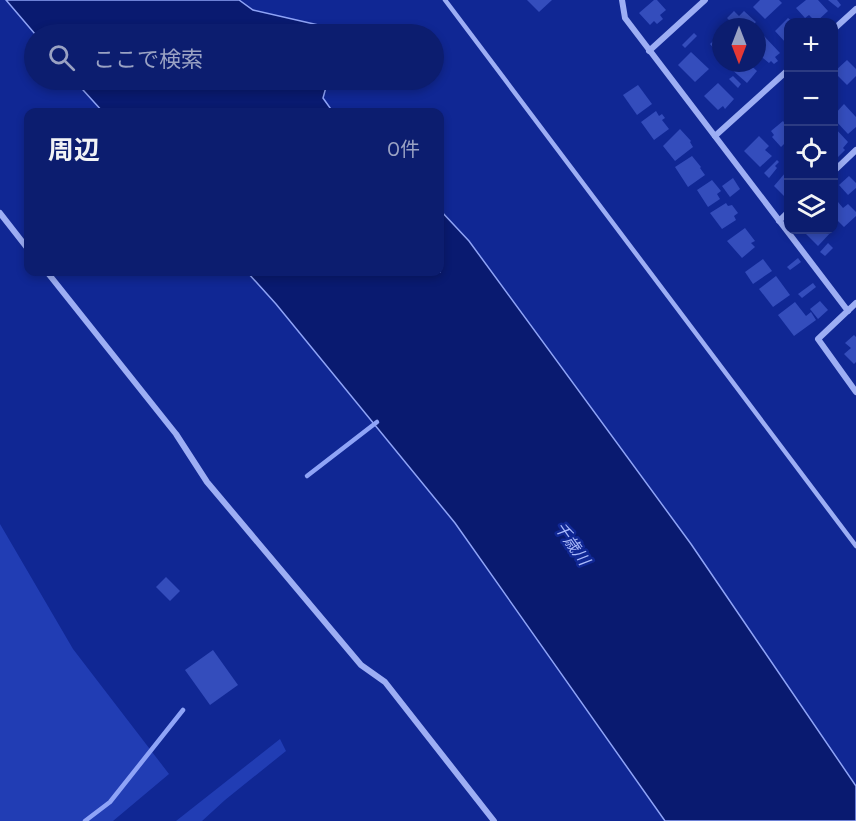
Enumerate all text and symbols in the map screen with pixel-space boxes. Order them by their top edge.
north arrow [712,18,766,72]
map controls [784,18,838,234]
button: + [784,18,838,72]
search box [24,24,444,90]
icon: search [45,41,78,74]
text: ここで検索 [93,45,203,72]
button: − [784,72,838,126]
button: locate [784,126,838,180]
text: 周辺 [48,133,100,164]
text: 0件 [387,136,420,160]
button: layers [784,180,838,234]
water label: 千歳川 [551,518,596,570]

